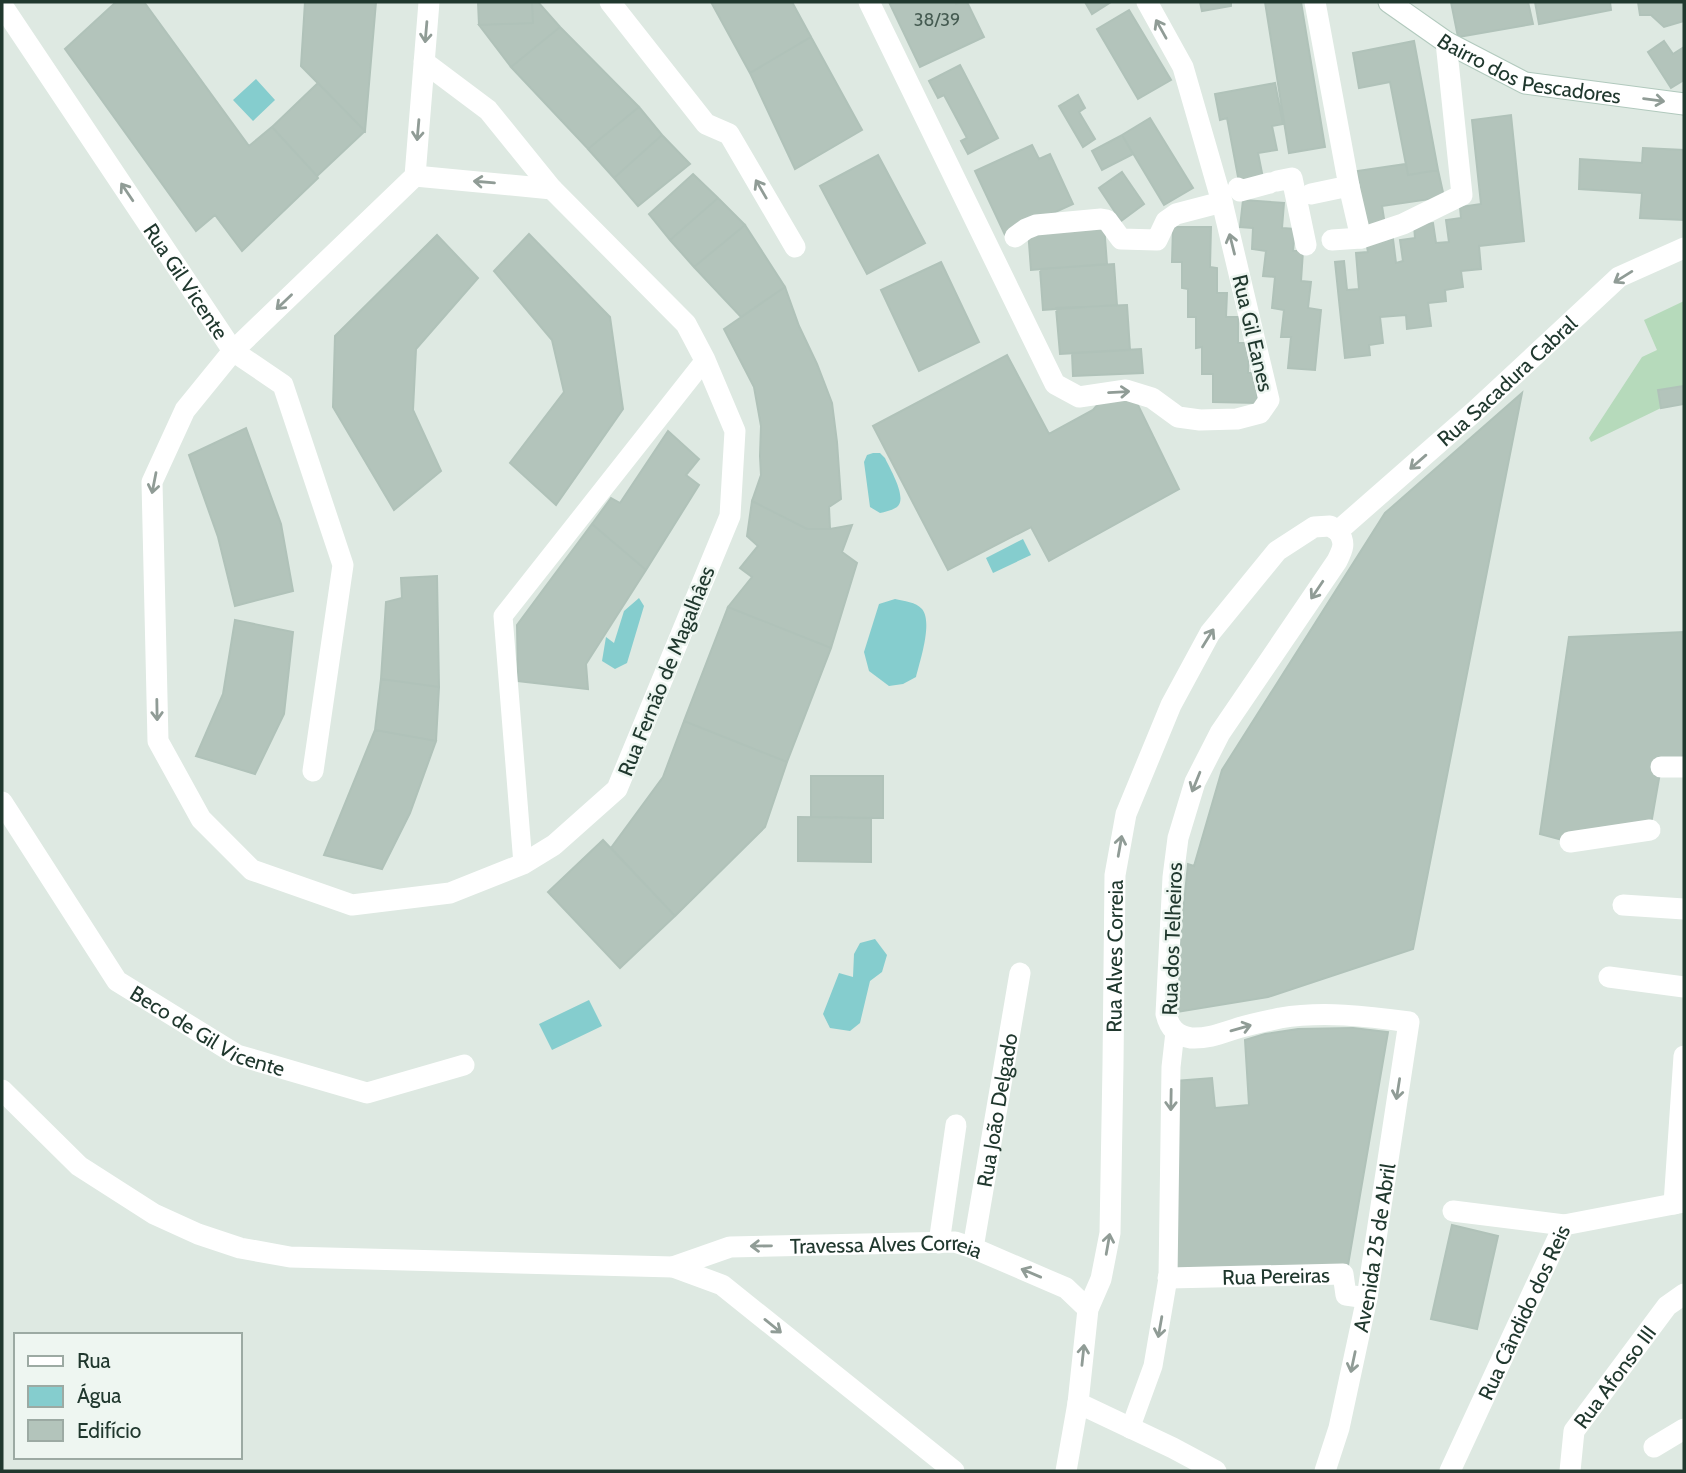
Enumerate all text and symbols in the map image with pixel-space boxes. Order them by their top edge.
house number: 38/39 [914,9,960,31]
one-way arrow [1154,19,1168,39]
one-way arrow [419,20,432,42]
street label: Bairro dos Pescadores [1433,28,1623,108]
one-way arrow [1642,93,1665,106]
one-way arrow [411,118,424,140]
one-way arrow [473,176,496,189]
one-way arrow [754,179,767,200]
one-way arrow [120,183,134,203]
street label: Rua Gil Vicente [139,218,234,344]
one-way arrow [1225,233,1238,256]
one-way arrow [1614,270,1633,285]
street label: Rua Gil Eanes [1227,272,1279,394]
one-way arrow [276,293,293,310]
street label: Rua Sacadura Cabral [1432,310,1582,451]
one-way arrow [1107,386,1130,399]
one-way arrow [1409,454,1427,470]
one-way arrow [147,472,160,494]
street label: Rua Fernão de Magalhâes [612,562,720,780]
one-way arrow [1310,580,1324,599]
one-way arrow [1202,628,1216,648]
one-way arrow [151,698,164,721]
one-way arrow [1188,771,1201,793]
one-way arrow [1114,835,1127,858]
street label: Rua dos Telheiros [1157,862,1187,1016]
street label: Rua Alves Correia [1101,880,1127,1033]
street label: Beco de Gil Vicente [126,980,288,1081]
one-way arrow [1229,1020,1251,1033]
street label: Rua João Delgado [971,1031,1022,1189]
one-way arrow [1392,1078,1405,1100]
one-way arrow [1164,1088,1177,1111]
street label: Avenida 25 de Abril [1347,1161,1400,1334]
street label: Rua Cândido dos Reis [1472,1221,1575,1404]
street label: Travessa Alves Correia [790,1229,986,1263]
one-way arrow [1101,1233,1115,1256]
one-way arrow [749,1240,772,1253]
street label: Rua Pereiras [1222,1262,1330,1289]
one-way arrow [1021,1266,1042,1279]
one-way arrow [1153,1315,1166,1337]
one-way arrow [763,1318,781,1333]
street label: Rua Afonso III [1568,1320,1661,1433]
legend [14,1333,242,1459]
one-way arrow [1076,1344,1089,1367]
text: Rua [77,1348,111,1373]
one-way arrow [1346,1350,1360,1373]
text: Água [77,1383,121,1408]
text: Edifício [77,1418,141,1443]

